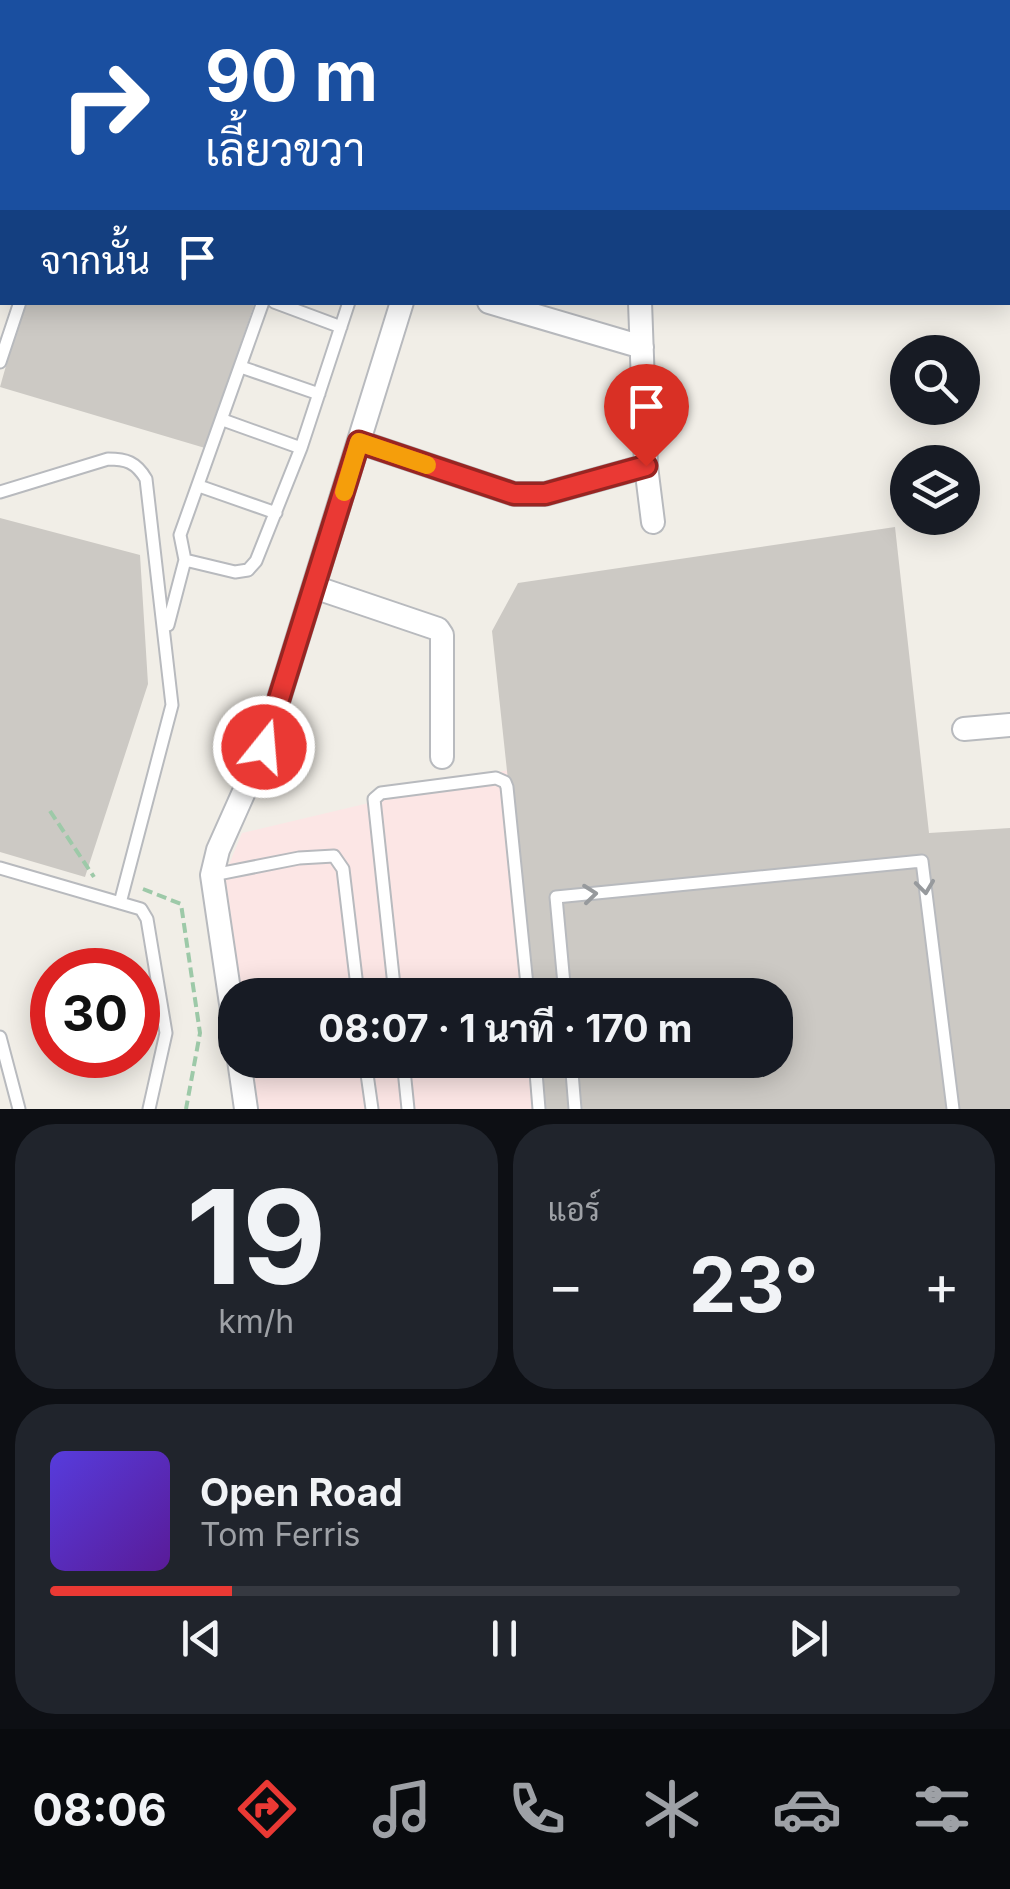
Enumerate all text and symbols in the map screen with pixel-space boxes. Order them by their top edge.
text: 90 m [205,33,378,118]
icon: right [40,40,170,170]
text: เลี้ยวขวา [205,122,365,177]
icon: arrive [170,230,225,285]
text: จากนั้น [40,237,150,283]
map controls [890,335,980,535]
button: search [890,335,980,425]
pin [604,364,689,467]
icon: arrive [619,379,674,434]
button: layers [890,445,980,535]
position arrow [212,695,316,799]
one-way arrow [914,879,935,896]
one-way arrow [583,884,599,905]
speed limit sign: 30 [30,948,160,1078]
text: 08:07 · 1 นาที · 170 m [319,1005,692,1051]
text: 19 [186,1158,326,1315]
text: แอร์ [548,1190,600,1229]
text: 23° [689,1239,819,1330]
text: − [548,1252,584,1318]
text: + [924,1252,960,1318]
text: km/h [218,1302,294,1341]
text: Open Road [200,1469,403,1515]
text: Tom Ferris [200,1515,360,1554]
icon: previous [174,1611,229,1666]
icon: pause [477,1611,532,1666]
icon: next [781,1611,836,1666]
icon: directions [232,1774,302,1844]
icon: music [367,1774,437,1844]
icon: phone [502,1774,572,1844]
icon: climate [637,1774,707,1844]
icon: car [772,1774,842,1844]
icon: filters [907,1774,977,1844]
text: 08:06 [33,1782,167,1837]

